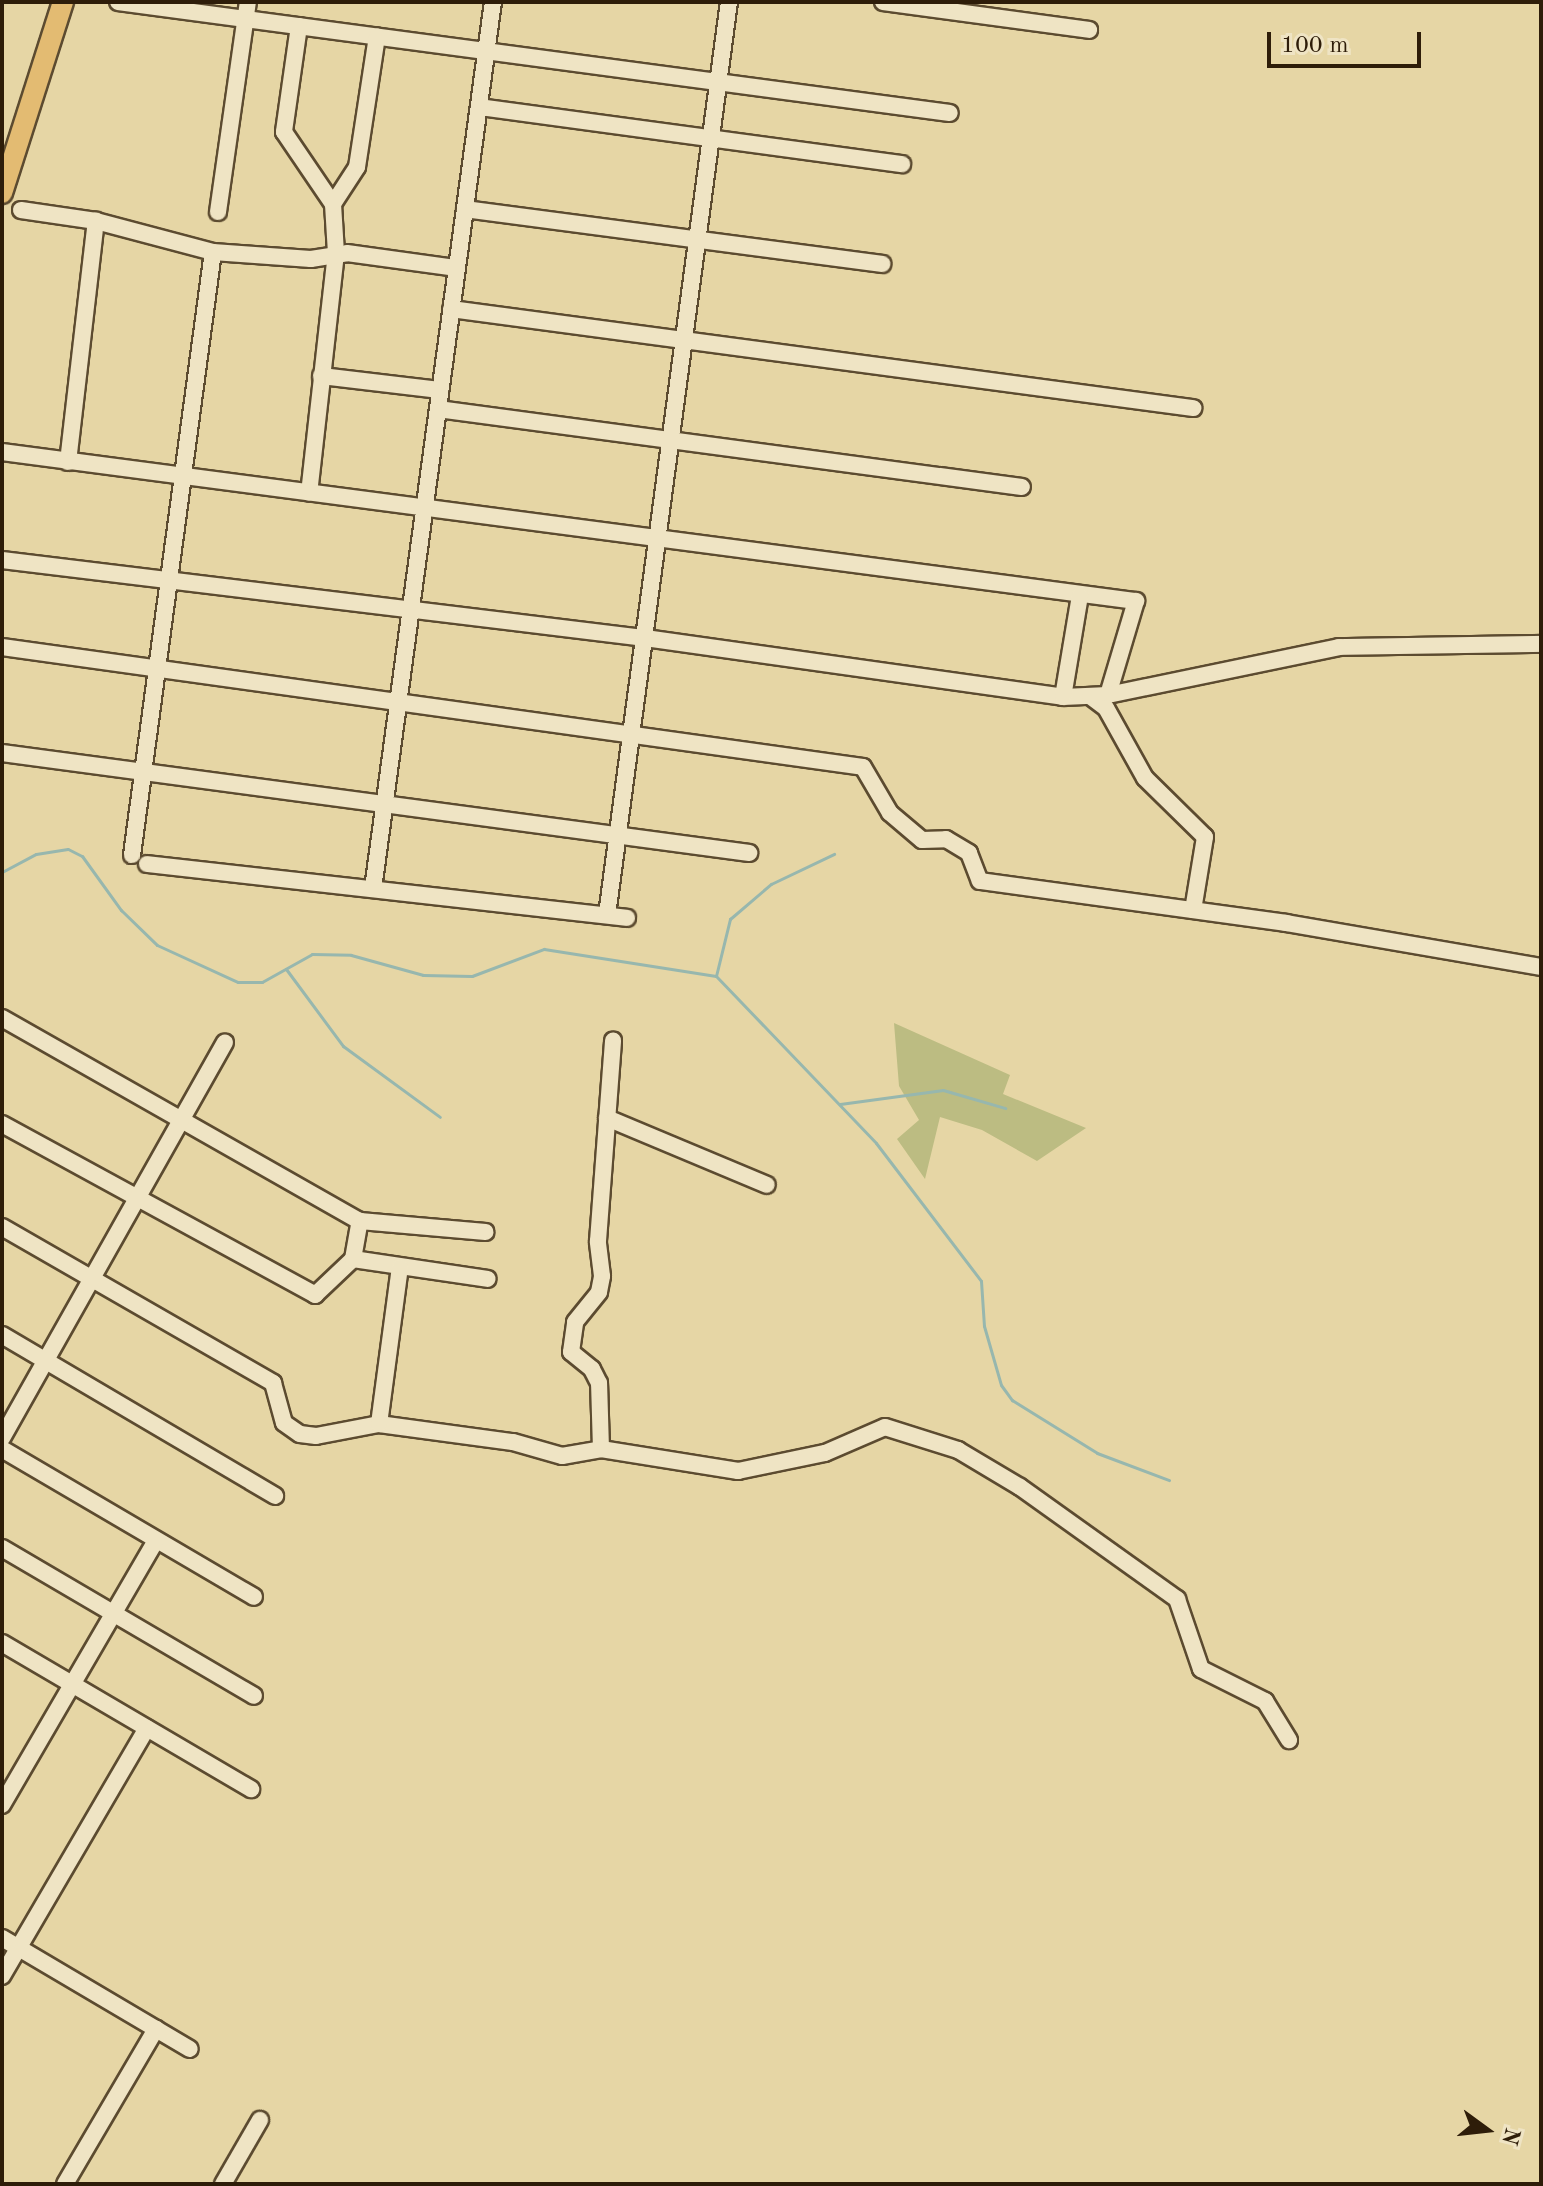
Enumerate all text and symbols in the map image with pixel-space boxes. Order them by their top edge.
scale bar [1271,16,1425,66]
text: 100 m [1281,34,1349,58]
north arrow [1447,2090,1527,2170]
text: N [1497,2125,1523,2147]

